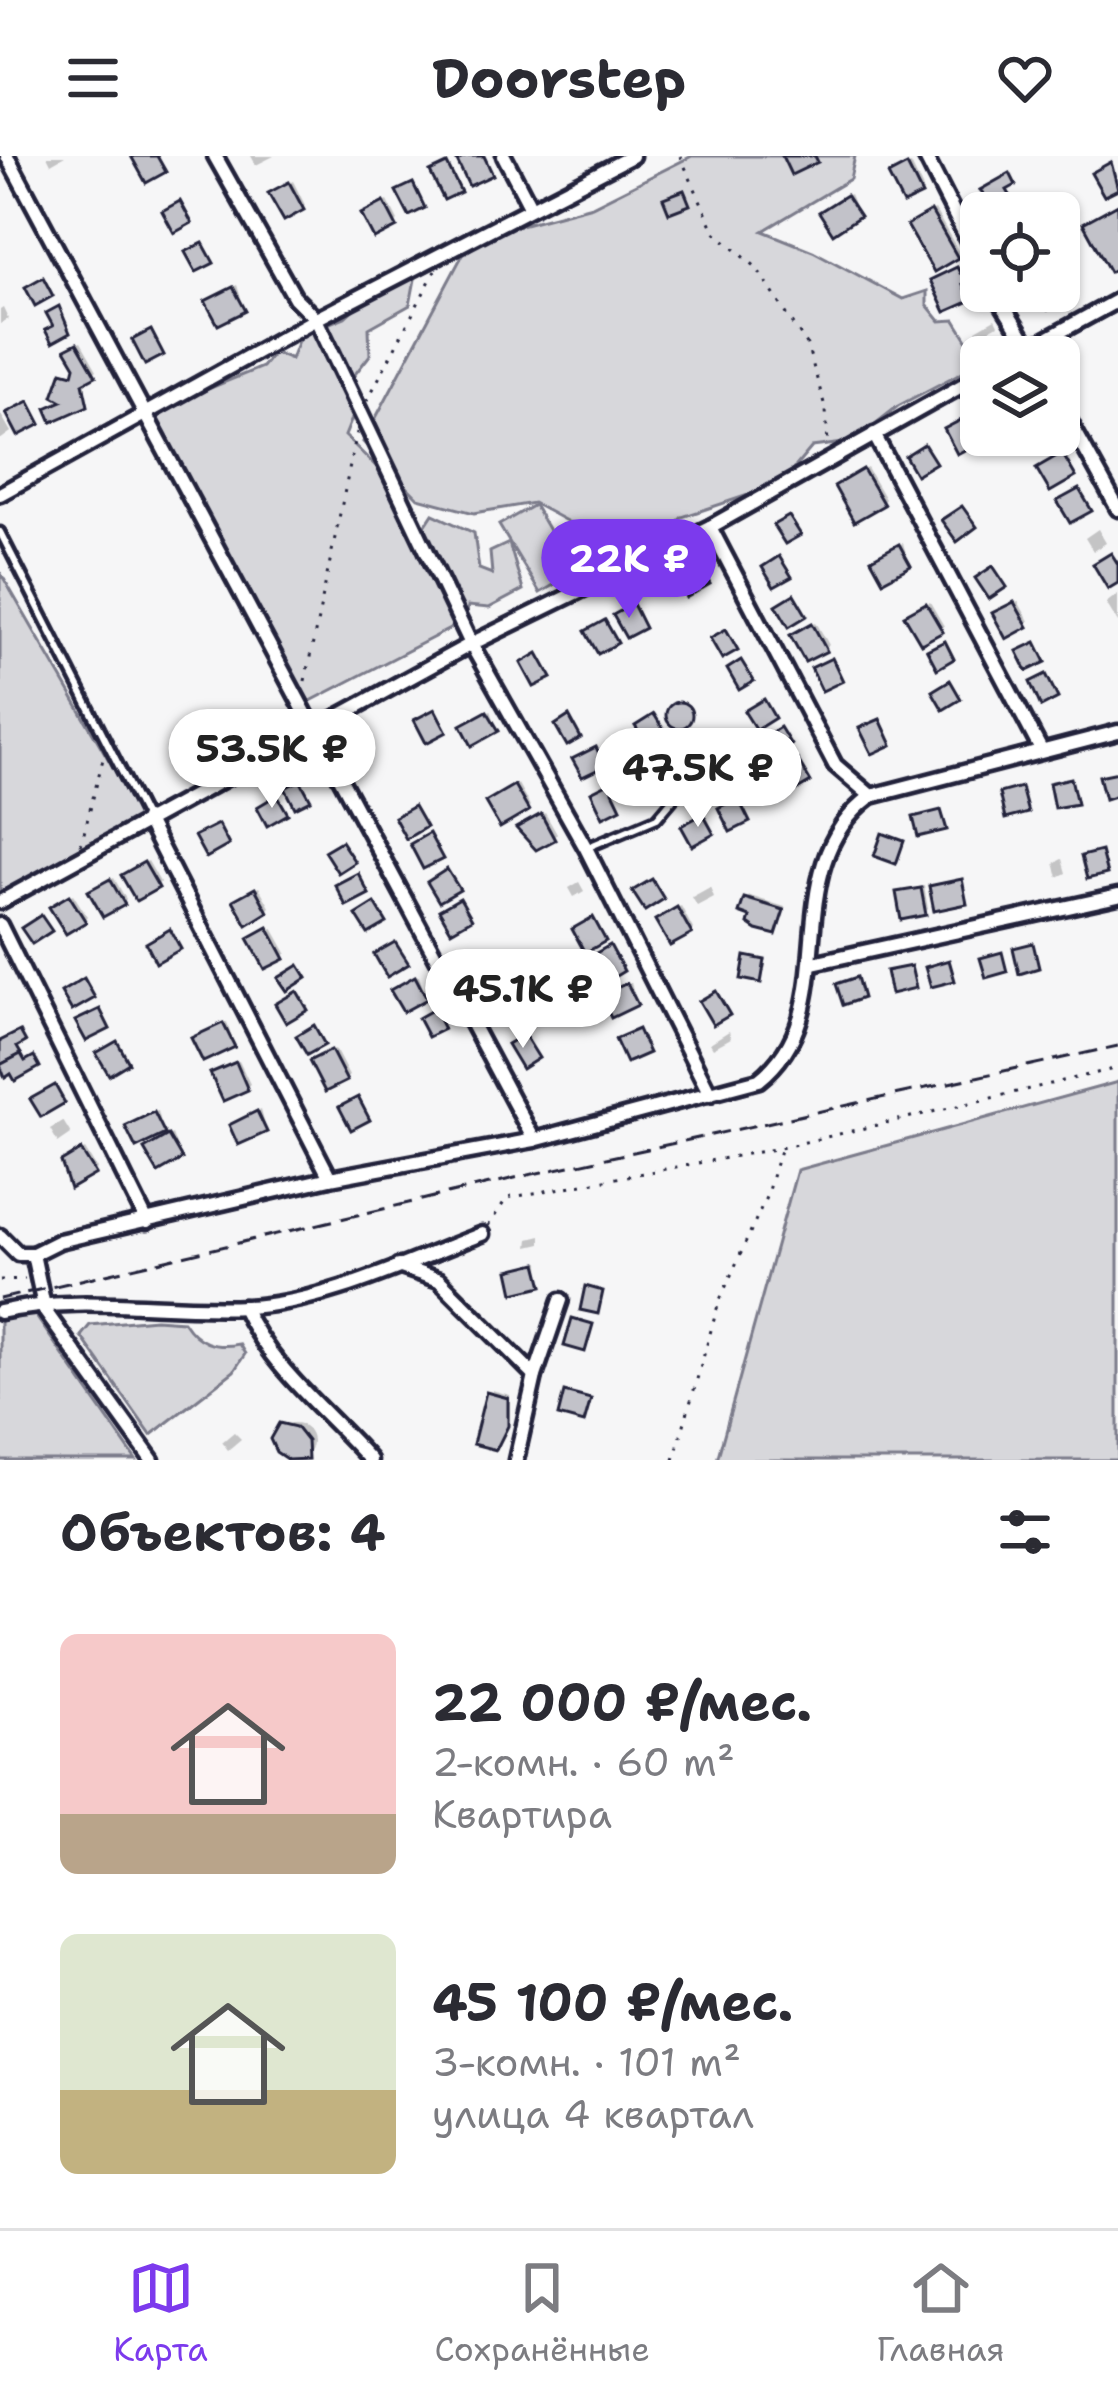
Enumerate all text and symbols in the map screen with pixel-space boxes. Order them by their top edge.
text: Doorstep [432,42,686,114]
icon: menu [60,45,126,111]
icon: heart [992,45,1058,111]
map controls [960,192,1080,456]
button: locate [960,192,1080,312]
button: layers [960,336,1080,456]
pin: 22K ₽ [545,519,713,621]
text: 22K ₽ [568,532,690,584]
pin: 53.5K ₽ [161,709,383,811]
text: 53.5K ₽ [196,722,348,774]
pin: 47.5K ₽ [587,728,809,830]
text: 47.5K ₽ [622,741,774,793]
pin: 45.1K ₽ [412,949,634,1051]
text: 45.1K ₽ [452,962,594,1014]
text: Объектов: 4 [60,1498,386,1566]
icon: filters [992,1499,1058,1565]
text: 22 000 ₽/мес. [432,1668,812,1736]
icon: home [156,1682,300,1826]
text: 2-комн. · 60 m² [432,1736,735,1788]
text: Квартира [432,1788,612,1840]
text: 45 100 ₽/мес. [432,1968,793,2036]
icon: home [156,1982,300,2126]
text: 3-комн. · 101 m² [432,2036,741,2088]
text: улица 4 квартал [432,2088,754,2140]
tab: Карта [113,2255,208,2372]
tab: Сохранённые [434,2255,650,2372]
tab: Главная [877,2255,1005,2372]

